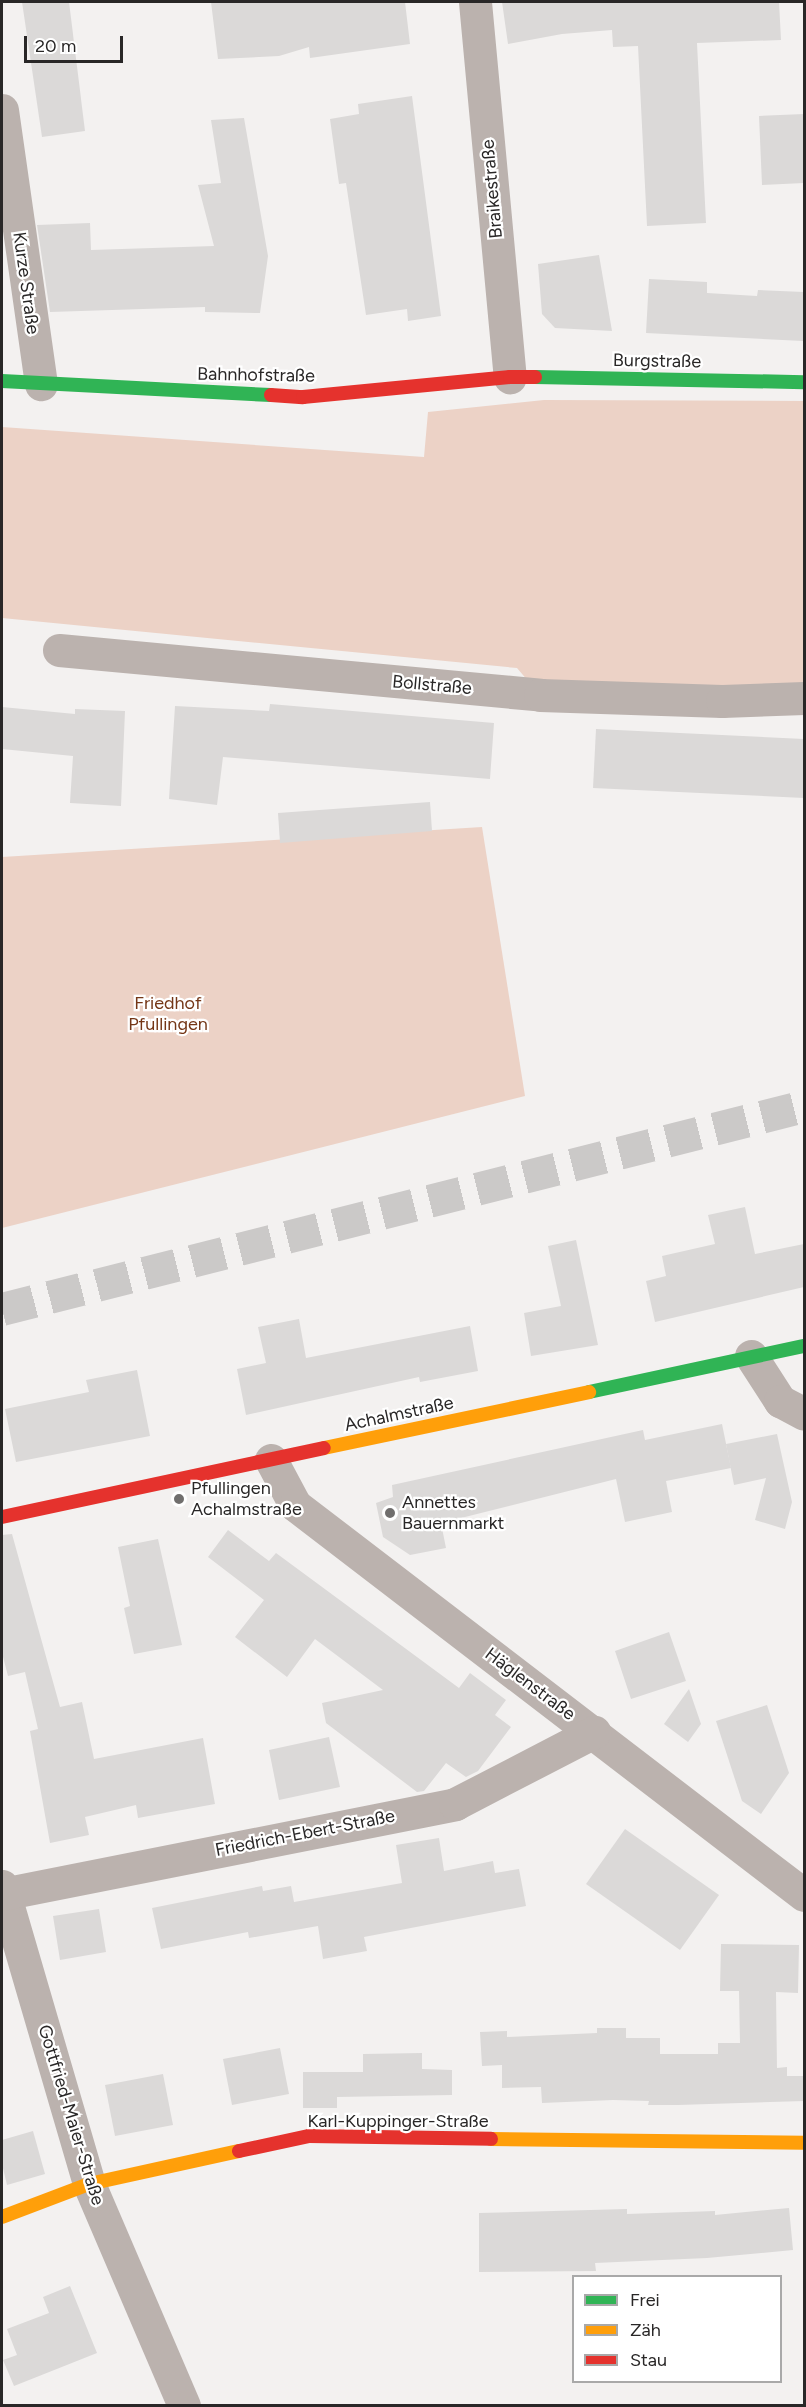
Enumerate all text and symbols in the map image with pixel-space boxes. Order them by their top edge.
scale bar [27,24,126,62]
text: 20 m [35,35,76,57]
street label: Braikestraße [477,139,507,239]
street label: Kurze Straße [8,230,44,336]
street label: Burgstraße [613,349,701,373]
street label: Bahnhofstraße [197,363,315,387]
street label: Bollstraße [391,671,473,699]
park label: Friedhof Pfullingen [128,993,208,1036]
street label: Achalmstraße [343,1392,455,1436]
place label: Pfullingen Achalmstraße [191,1478,302,1520]
marker: Pfullingen Achalmstraße [172,1492,186,1506]
place label: Annettes Bauernmarkt [402,1492,504,1534]
marker: Annettes Bauernmarkt [383,1506,397,1520]
street label: Häglenstraße [481,1643,579,1725]
street label: Friedrich-Ebert-Straße [213,1805,397,1861]
street label: Gottfried-Maier-Straße [33,2022,109,2208]
street label: Karl-Kuppinger-Straße [307,2110,489,2132]
legend [572,2275,782,2383]
text: Frei [630,2289,660,2311]
text: Zäh [630,2319,661,2341]
text: Stau [630,2349,667,2371]

